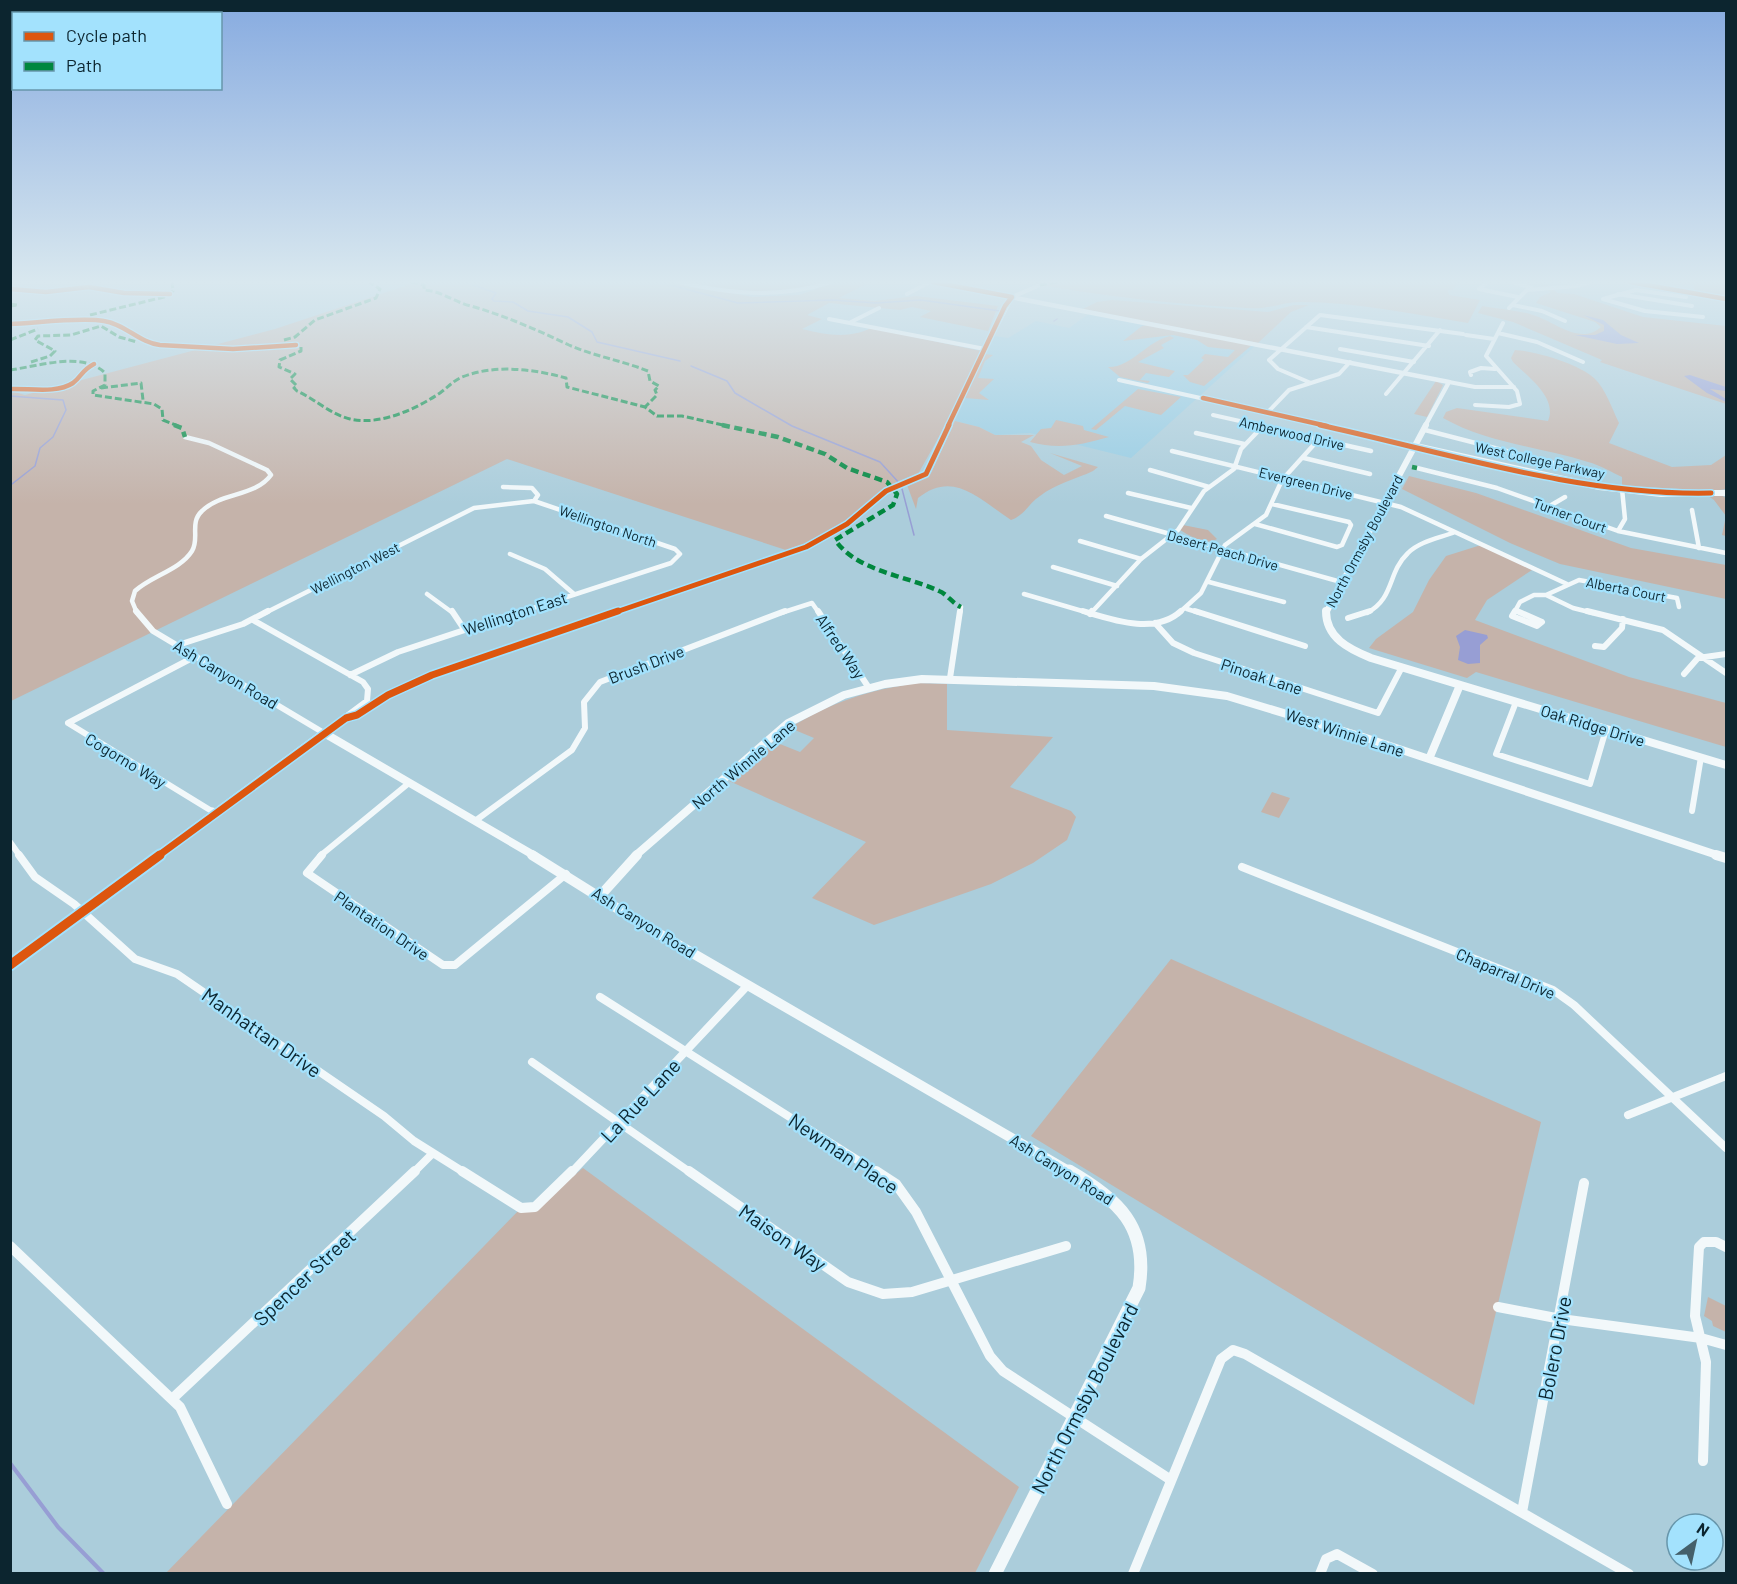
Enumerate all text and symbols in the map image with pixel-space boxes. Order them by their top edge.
legend [12,12,222,90]
text: Cycle path [66,24,147,46]
text: Path [66,54,102,76]
street label: Amberwood Drive [1238,413,1346,453]
street label: West College Parkway [1474,438,1607,482]
street label: Evergreen Drive [1257,463,1355,503]
street label: North Ormsby Boulevard [1322,472,1406,610]
street label: Turner Court [1531,494,1609,536]
street label: Wellington North [557,501,659,551]
street label: Desert Peach Drive [1165,526,1281,574]
street label: Wellington West [308,538,402,598]
street label: Alberta Court [1585,573,1667,605]
street label: Wellington East [461,587,569,639]
street label: Alfred Way [812,610,870,683]
street label: Ash Canyon Road [170,635,282,713]
street label: Brush Drive [605,641,687,687]
street label: Pinoak Lane [1219,654,1305,698]
street label: Oak Ridge Drive [1539,700,1647,750]
street label: West Winnie Lane [1283,704,1407,760]
street label: North Winnie Lane [688,715,798,813]
street label: Cogorno Way [82,728,170,792]
street label: Ash Canyon Road [589,883,699,961]
street label: Plantation Drive [331,886,433,964]
street label: Chaparral Drive [1454,944,1558,1002]
street label: Manhattan Drive [198,982,326,1082]
street label: La Rue Lane [595,1053,685,1147]
street label: Newman Place [784,1107,904,1199]
street label: Ash Canyon Road [1007,1130,1117,1208]
street label: Maison Way [735,1198,831,1276]
street label: Spencer Street [248,1224,360,1330]
street label: Bolero Drive [1532,1294,1576,1402]
street label: North Ormsby Boulevard [1025,1299,1143,1497]
north arrow [1665,1512,1725,1572]
text: N [1694,1518,1713,1540]

